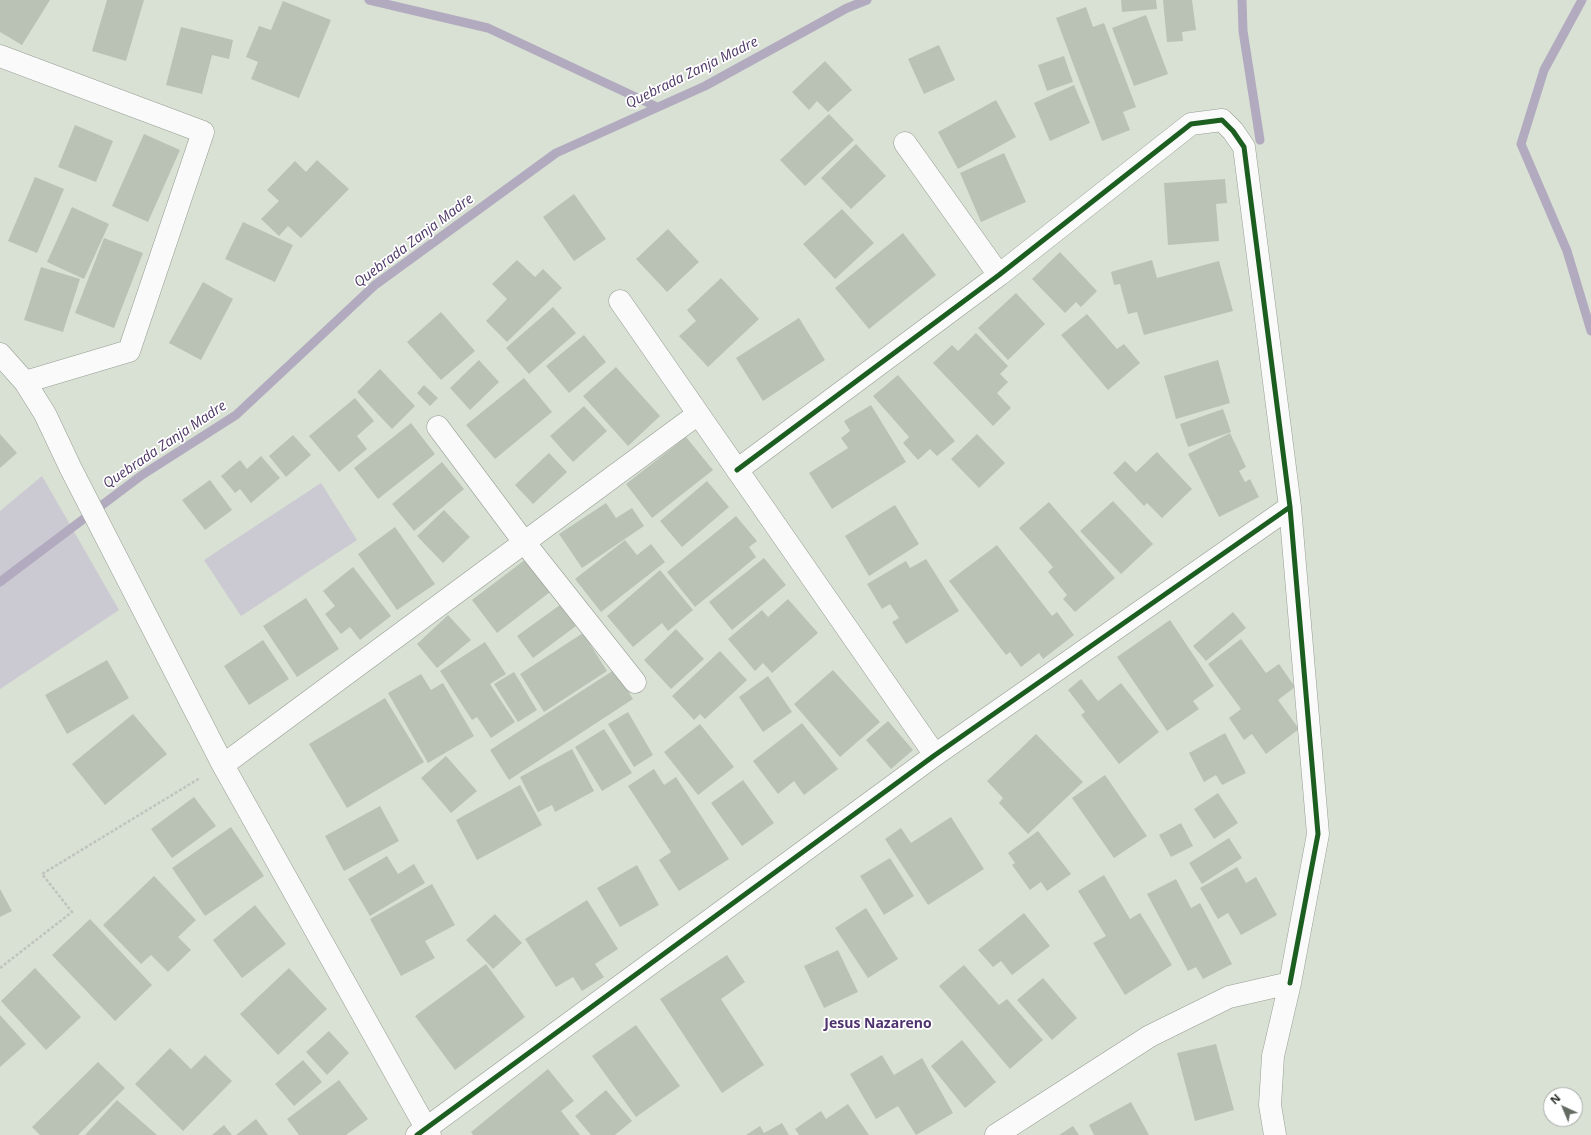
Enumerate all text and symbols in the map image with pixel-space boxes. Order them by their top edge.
water label: Quebrada Zanja Madre [623,34,761,112]
water label: Quebrada Zanja Madre [351,191,477,291]
water label: Quebrada Zanja Madre [100,397,230,493]
district label: Jesus Nazareno [824,1016,932,1032]
north arrow [1543,1087,1583,1127]
text: N [1547,1090,1563,1107]

